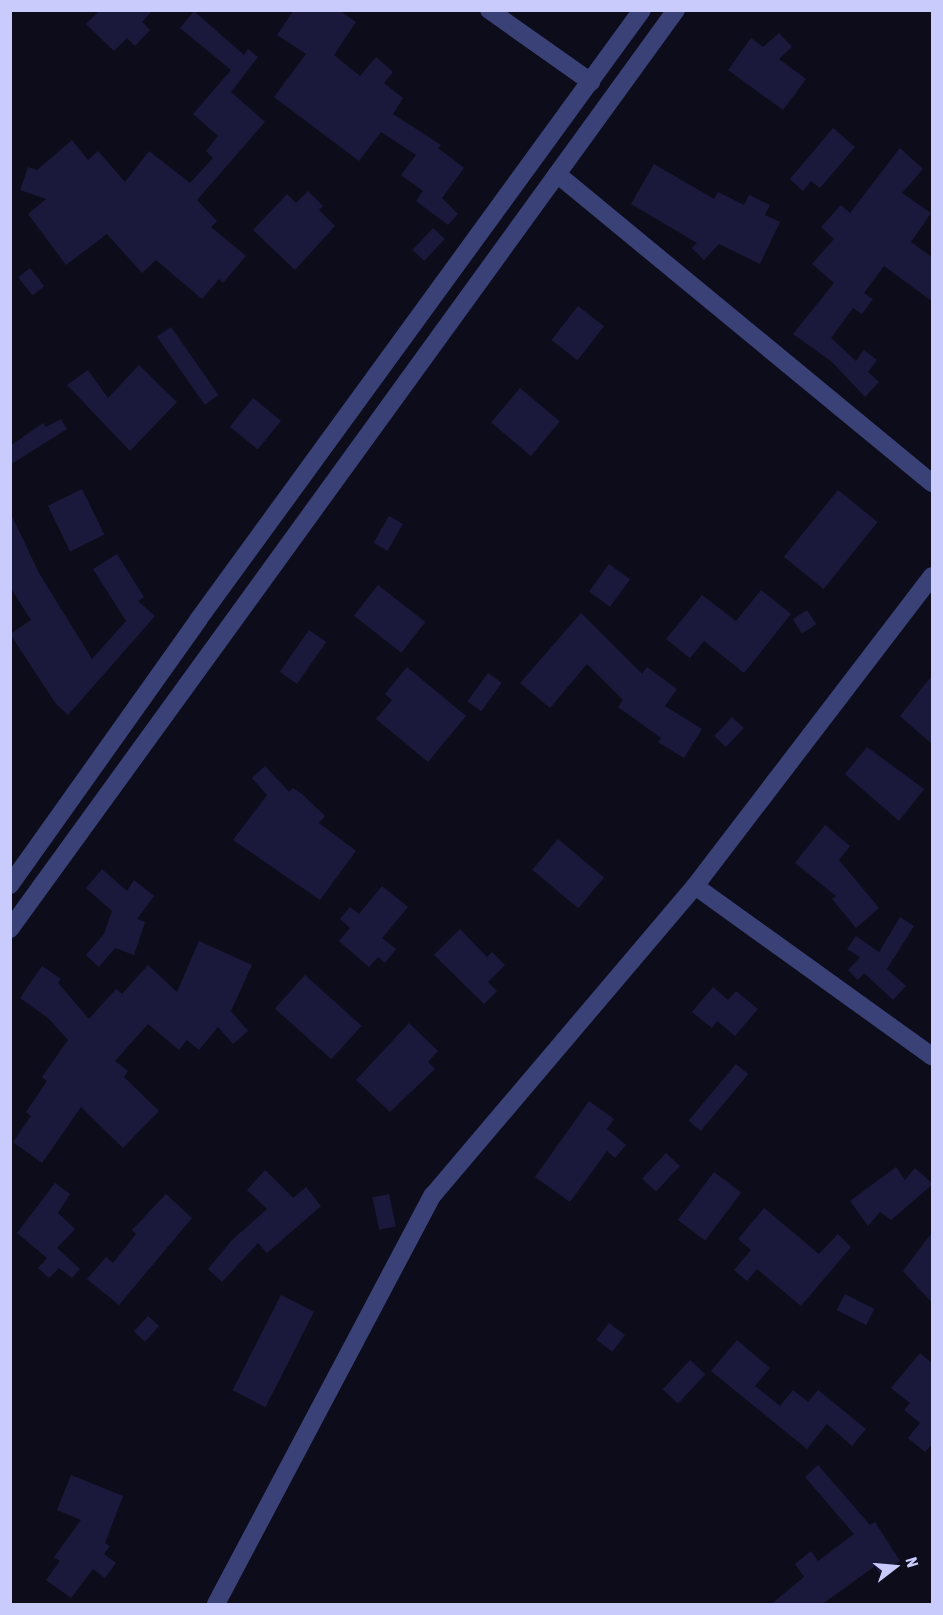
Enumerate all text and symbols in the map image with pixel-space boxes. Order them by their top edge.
north arrow [865,1537,925,1597]
text: N [902,1555,922,1569]

